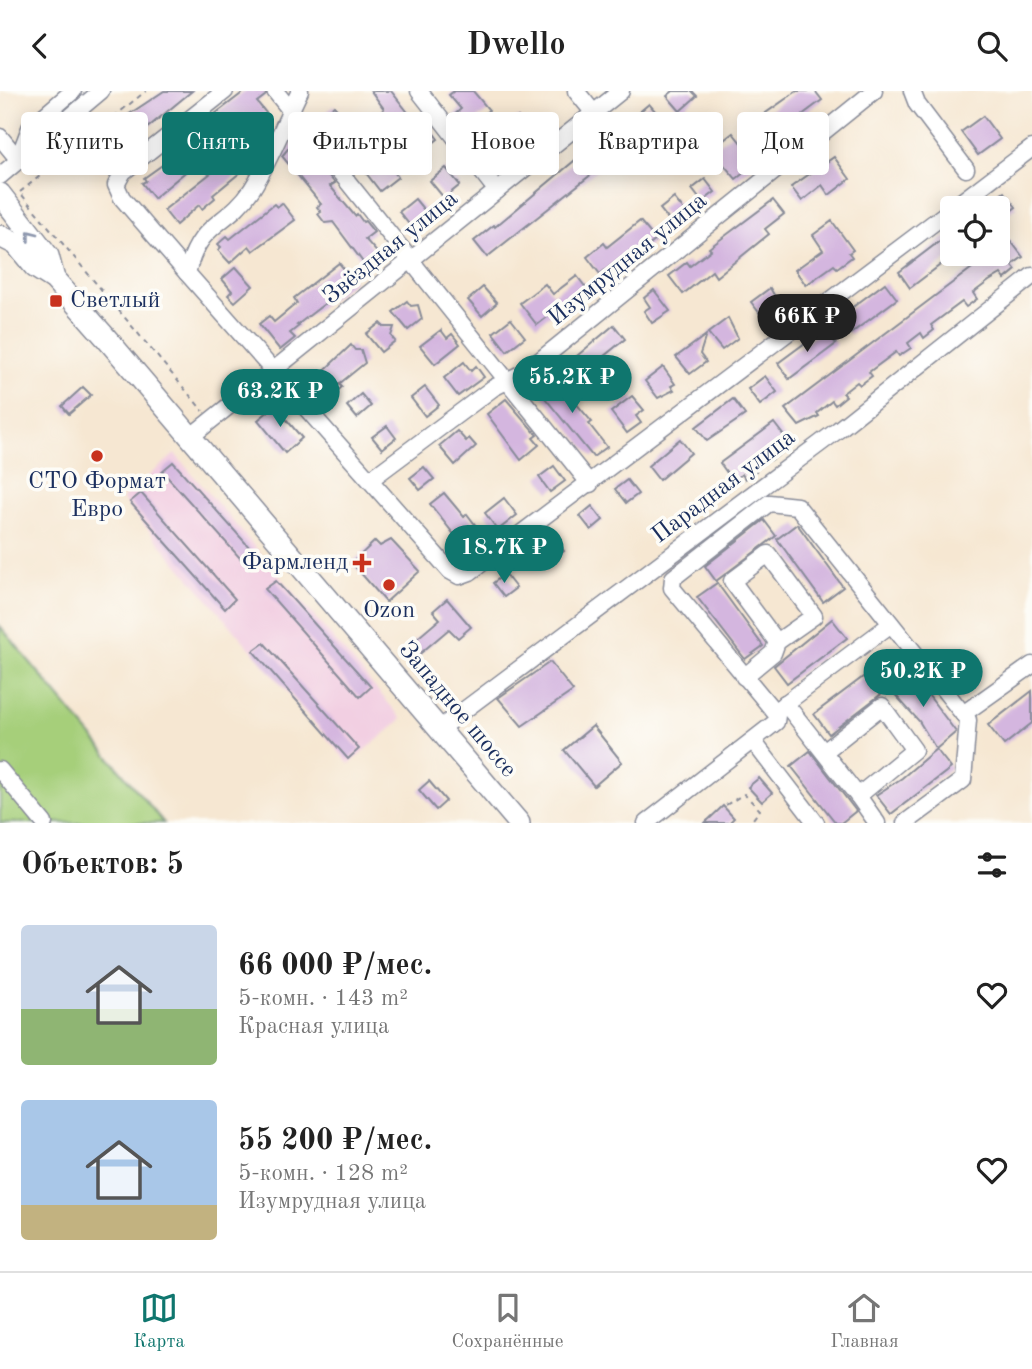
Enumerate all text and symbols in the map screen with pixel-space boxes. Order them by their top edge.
icon: back [21,27,59,65]
icon: search [973,27,1011,65]
text: Dwello [466,30,566,62]
chip: Купить [21,112,148,175]
chip: Снять [162,112,274,175]
chip: Фильтры [288,112,432,175]
chip: Новое [446,112,559,175]
chip: Квартира [573,112,723,175]
chip: Дом [737,112,829,175]
street label: Звёздная улица [319,187,463,309]
street label: Изумрудная улица [544,189,712,331]
map controls [940,196,1010,266]
button: locate [940,196,1010,266]
one-way arrow [27,230,40,243]
place label: Светлый [70,289,160,313]
marker: Светлый [48,293,64,309]
pin: 66K ₽ [758,295,856,354]
text: 66K ₽ [774,305,840,328]
pin: 55.2K ₽ [507,355,637,415]
text: 55.2K ₽ [529,366,615,389]
pin: 63.2K ₽ [215,369,345,429]
text: 63.2K ₽ [237,380,323,403]
street label: Парадная улица [648,425,800,548]
marker: СТО Формат Евро [89,448,105,464]
place label: СТО Формат Евро [28,470,166,522]
pin: 18.7K ₽ [439,525,569,585]
text: 18.7K ₽ [461,536,547,559]
place label: Фармленд [242,551,348,575]
marker: Фармленд [354,555,370,571]
marker: Ozon [381,577,397,593]
place label: Ozon [363,599,415,623]
street label: Западное шоссе [394,638,520,782]
pin: 50.2K ₽ [858,649,988,709]
text: 50.2K ₽ [880,660,966,683]
icon: filters [973,846,1011,884]
text: Объектов: 5 [21,850,184,880]
text: 66 000 ₽/мес. [238,951,432,981]
icon: home [77,953,161,1037]
icon: heart [973,976,1011,1014]
text: 5-комн. · 143 m² [238,987,408,1010]
text: Красная улица [238,1015,389,1038]
text: 55 200 ₽/мес. [238,1126,432,1156]
icon: home [77,1128,161,1212]
icon: heart [973,1151,1011,1189]
text: 5-комн. · 128 m² [238,1162,408,1185]
text: Изумрудная улица [238,1190,426,1213]
tab: Карта [133,1289,185,1354]
tab: Сохранённые [452,1289,564,1354]
tab: Главная [830,1289,899,1354]

